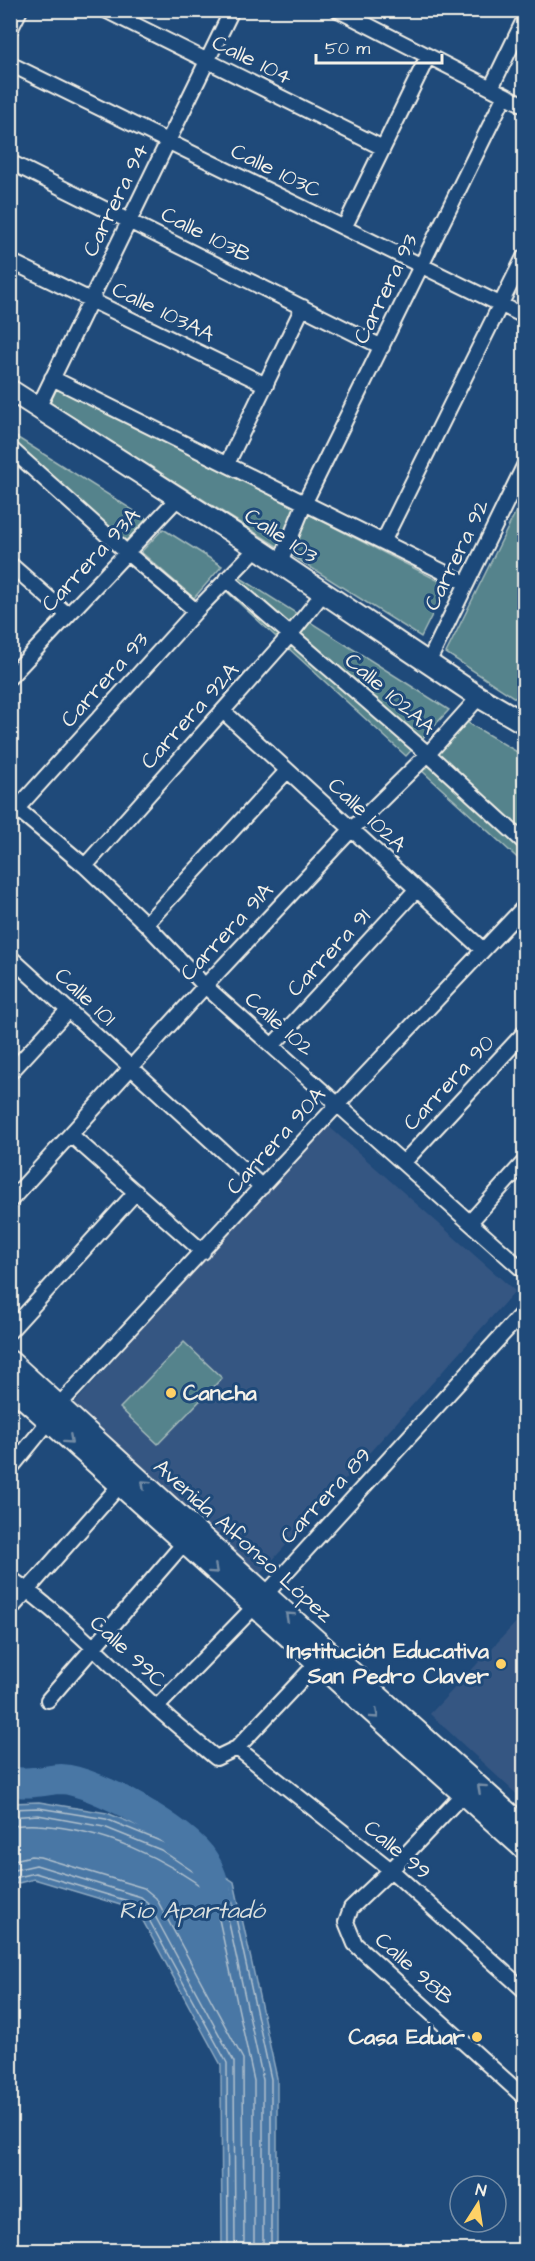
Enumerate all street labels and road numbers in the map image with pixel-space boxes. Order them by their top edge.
street label: Calle 104 [207,27,297,93]
street label: Calle 103C [225,136,327,207]
street label: Carrera 94 [75,138,157,262]
street label: Calle 103B [155,199,257,271]
street label: Carrera 93 [346,229,426,349]
street label: Calle 103AA [107,274,219,350]
street label: Carrera 92 [417,494,497,616]
street label: Carrera 93A [34,501,148,619]
street label: Calle 103 [238,501,324,571]
street label: Carrera 93 [54,625,156,735]
street label: Calle 102AA [338,646,442,742]
street label: Carrera 92A [134,656,246,776]
street label: Calle 102A [321,770,413,860]
street label: Carrera 91A [173,876,281,988]
street label: Carrera 91 [280,902,378,1004]
street label: Calle 101 [47,960,123,1034]
street label: Calle 102 [238,984,321,1064]
street label: Carrera 90 [396,1028,502,1138]
street label: Carrera 90A [219,1080,333,1202]
street label: Carrera 89 [273,1441,379,1551]
street label: Avenida Alfonso López [146,1452,340,1630]
street label: Calle 99C [83,1608,174,1696]
street label: Calle 99 [357,1813,437,1887]
street label: Calle 98B [368,1925,461,2013]

